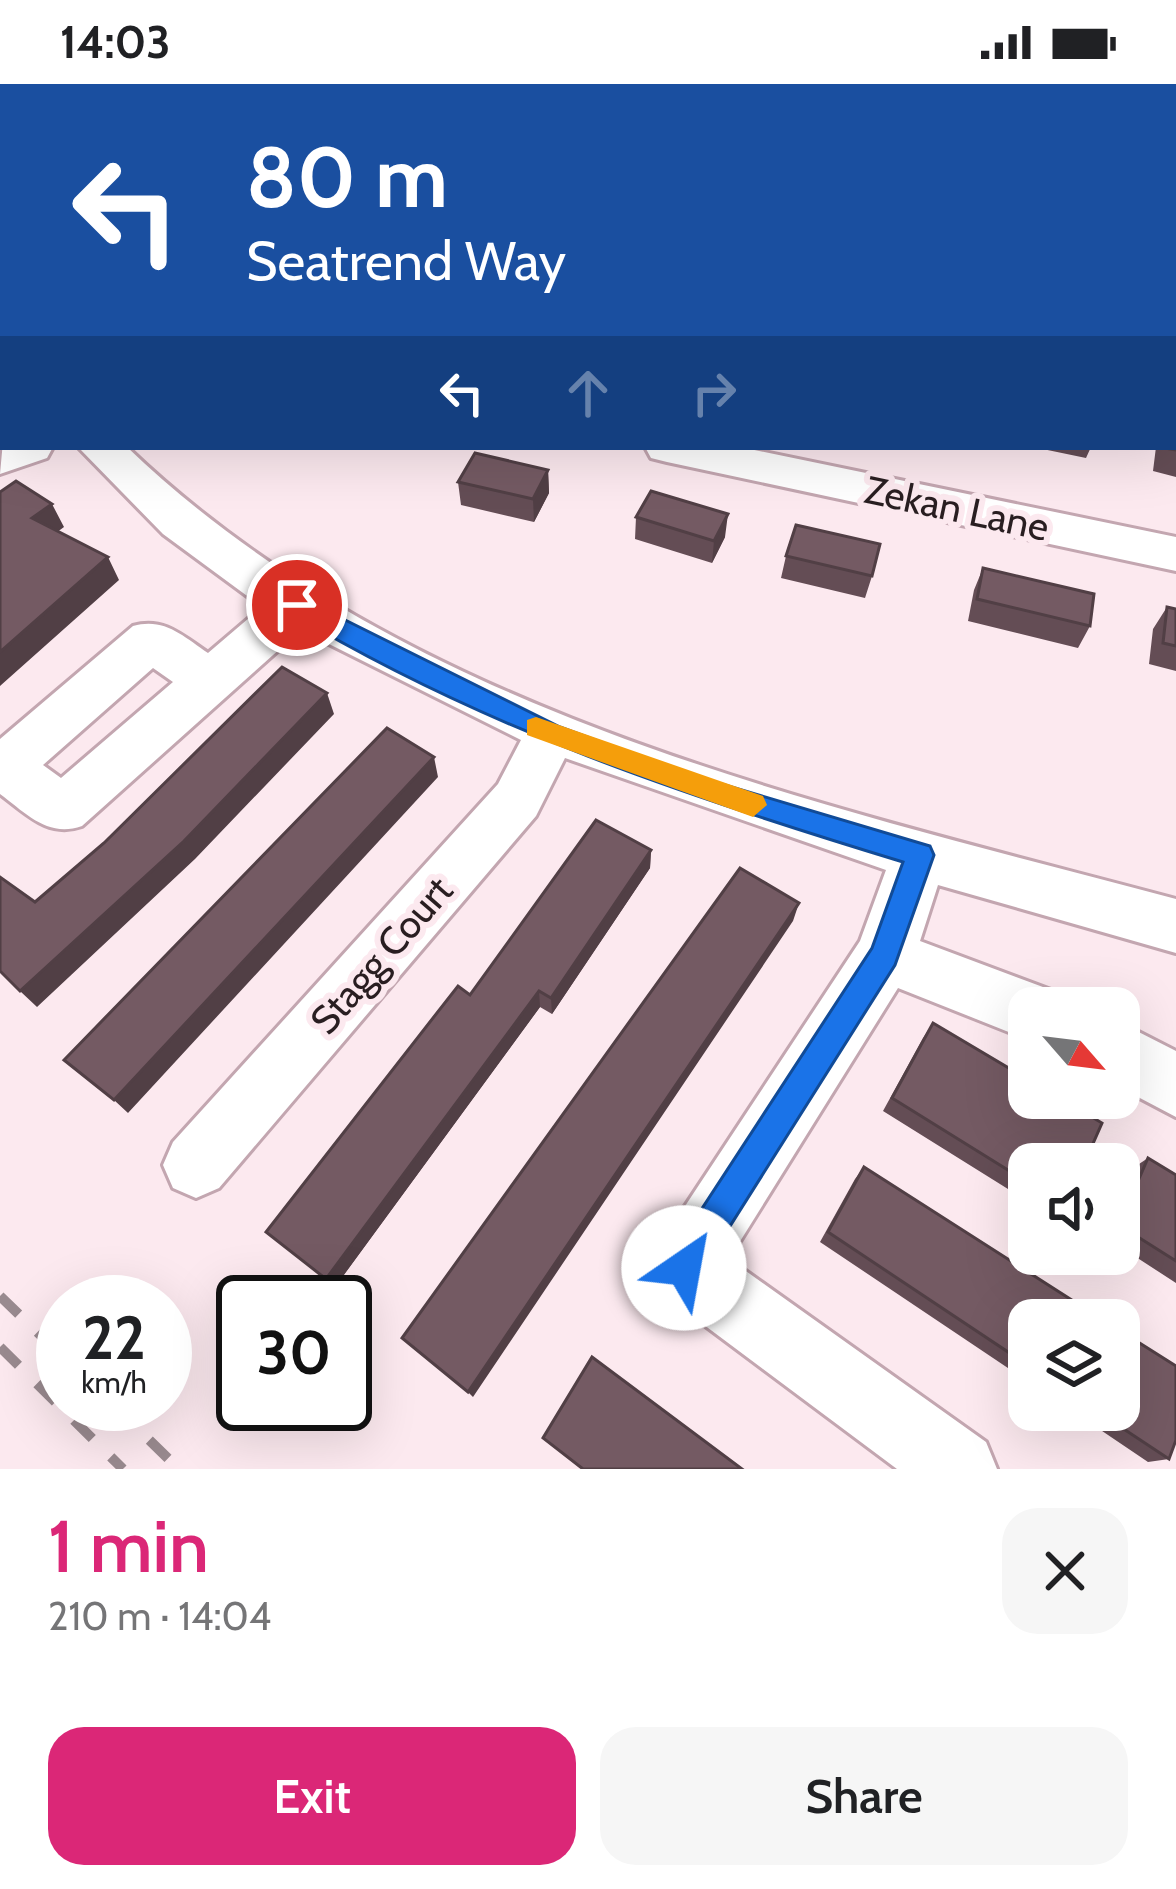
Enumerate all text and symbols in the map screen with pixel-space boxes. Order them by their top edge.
text: 14:03 [60,15,171,69]
text: 80 m [246,126,448,228]
icon: left [48,132,204,288]
text: Seatrend Way [246,228,566,294]
icon: left [429,360,495,426]
icon: ahead [555,360,621,426]
icon: right [681,360,747,426]
street label: Zekan Lane [861,465,1053,551]
pin [246,554,348,656]
icon: arrive [264,572,330,638]
street label: Stagg Court [300,867,462,1043]
north arrow [1008,987,1140,1119]
map controls [1008,987,1140,1431]
button: sound [1008,1143,1140,1275]
position arrow [621,1205,747,1331]
speed limit sign: 30 [216,1275,372,1431]
button: layers [1008,1299,1140,1431]
text: 22 [82,1301,146,1374]
text: km/h [81,1364,147,1401]
text: 1 min [48,1503,209,1590]
button: close [1002,1508,1128,1634]
text: 210 m · 14:04 [48,1592,271,1640]
button: Exit [48,1727,576,1865]
button: Share [600,1727,1128,1865]

